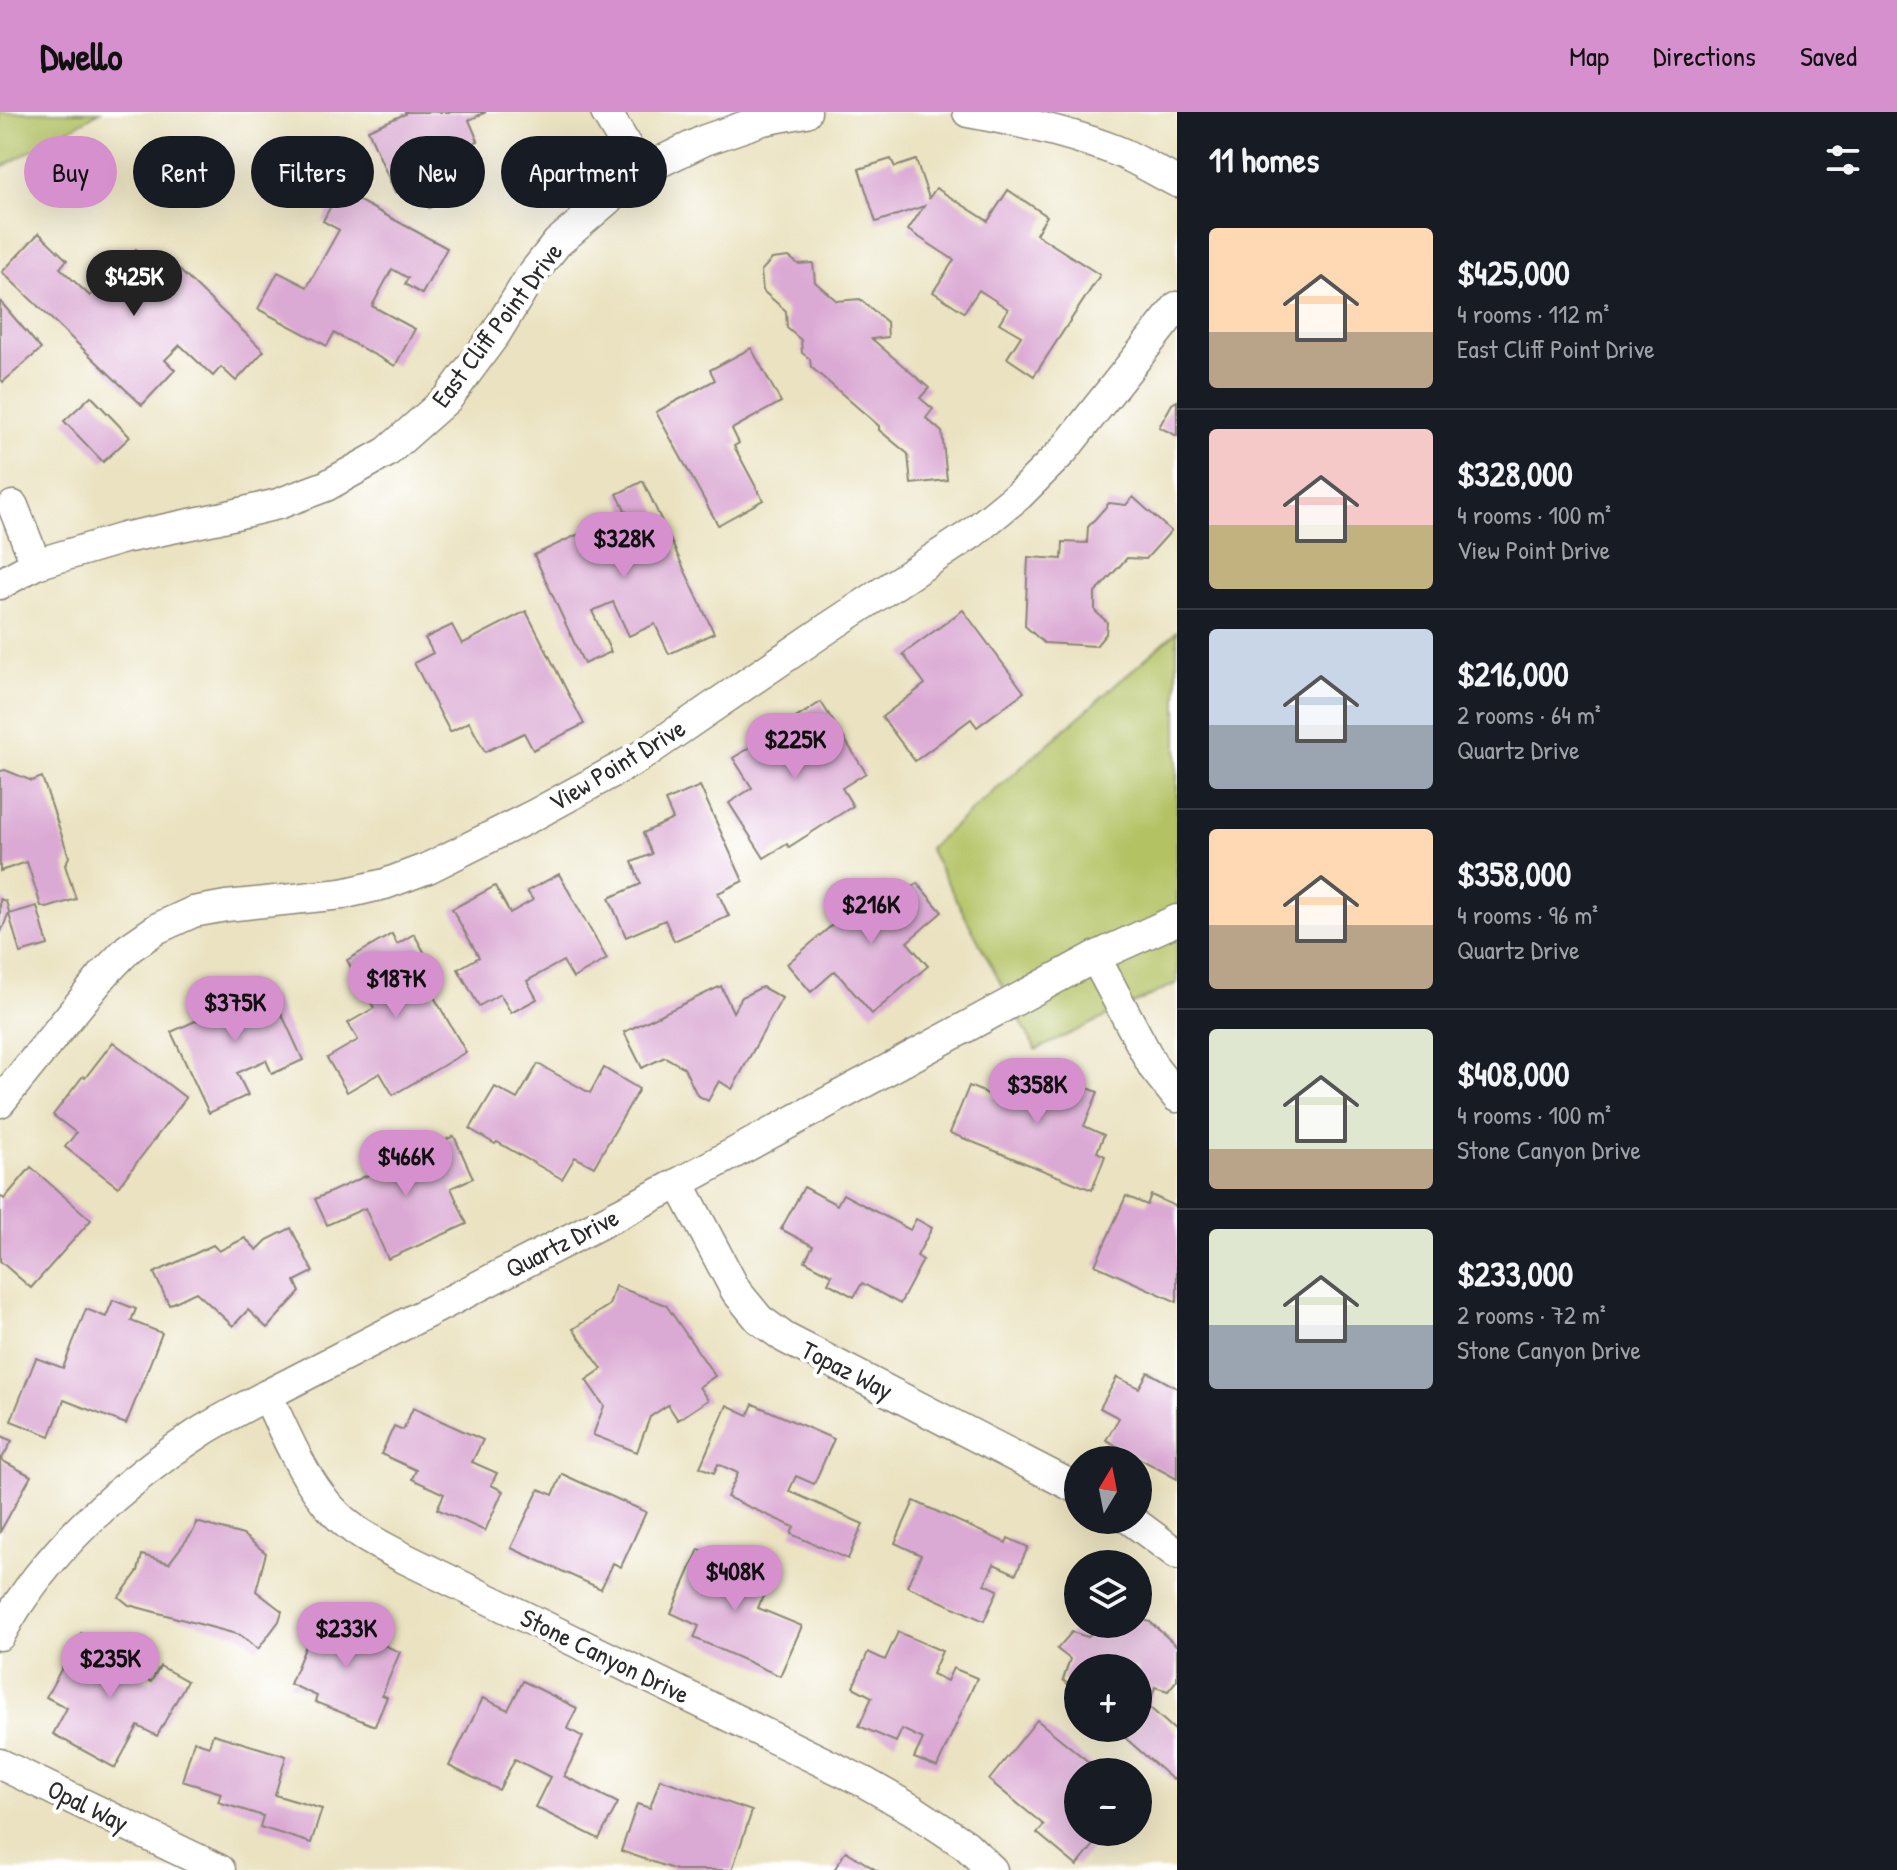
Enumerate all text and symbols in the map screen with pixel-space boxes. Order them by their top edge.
text: Dwello [40,30,122,82]
text: Map [1569,37,1609,75]
text: Directions [1653,37,1756,75]
text: Saved [1800,37,1857,75]
chip: Buy [24,136,117,208]
chip: Rent [133,136,235,208]
chip: Filters [251,136,374,208]
chip: New [390,136,485,208]
chip: Apartment [501,136,667,208]
text: 11 homes [1209,137,1319,183]
icon: filters [1821,138,1865,182]
street label: East Cliff Point Drive [423,235,570,414]
pin: $425K [78,250,190,318]
text: $425,000 [1457,250,1570,296]
text: $425K [104,258,164,293]
icon: home [1273,260,1369,356]
text: 4 rooms · 112 m² [1457,296,1609,331]
text: East Cliff Point Drive [1457,331,1655,366]
text: $328,000 [1457,451,1573,497]
icon: home [1273,461,1369,557]
text: 4 rooms · 100 m² [1457,497,1611,532]
pin: $328K [568,512,680,580]
text: $328K [593,520,655,555]
text: View Point Drive [1457,532,1610,567]
text: $216,000 [1457,651,1569,697]
icon: home [1273,661,1369,757]
text: 2 rooms · 64 m² [1457,697,1601,732]
street label: View Point Drive [542,710,691,819]
pin: $225K [739,713,851,781]
text: $225K [764,721,826,756]
text: Quartz Drive [1457,732,1580,767]
text: $358,000 [1457,851,1571,897]
icon: home [1273,861,1369,957]
pin: $216K [815,878,927,946]
text: $216K [842,886,900,921]
text: 4 rooms · 96 m² [1457,897,1598,932]
text: Quartz Drive [1457,932,1580,967]
pin: $187K [340,952,452,1020]
text: $187K [366,960,426,995]
pin: $375K [179,976,291,1044]
text: $375K [204,984,266,1019]
text: $408,000 [1457,1051,1570,1097]
pin: $358K [981,1058,1093,1126]
icon: home [1273,1061,1369,1157]
text: $358K [1007,1066,1067,1101]
text: 4 rooms · 100 m² [1457,1097,1611,1132]
pin: $466K [350,1130,462,1198]
text: Stone Canyon Drive [1457,1132,1641,1167]
text: $466K [377,1138,435,1173]
street label: Quartz Drive [499,1199,624,1286]
text: $233,000 [1457,1251,1573,1297]
icon: home [1273,1261,1369,1357]
text: 2 rooms · 72 m² [1457,1297,1606,1332]
street label: Topaz Way [795,1332,899,1407]
text: Stone Canyon Drive [1457,1332,1641,1367]
north arrow [1064,1446,1152,1534]
map controls [1064,1446,1152,1846]
pin: $408K [679,1545,791,1613]
button: layers [1064,1550,1152,1638]
text: $408K [705,1553,765,1588]
street label: Stone Canyon Drive [515,1600,695,1712]
pin: $233K [290,1602,402,1670]
text: $233K [315,1610,377,1645]
pin: $235K [54,1632,166,1700]
text: $235K [79,1640,141,1675]
button: + [1064,1654,1152,1742]
button: − [1064,1758,1152,1846]
street label: Opal Way [42,1771,134,1840]

